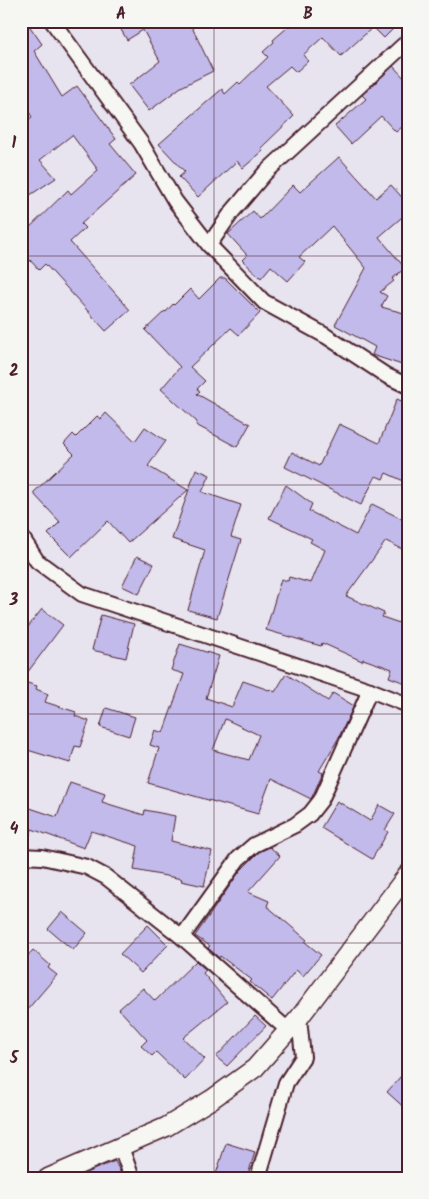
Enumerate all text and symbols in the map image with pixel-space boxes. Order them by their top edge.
text: A [116,2,126,27]
text: B [303,2,313,27]
text: 1 [12,131,17,156]
text: 2 [9,359,19,384]
text: 3 [9,588,19,613]
text: 4 [10,817,19,842]
text: 5 [9,1046,20,1071]

